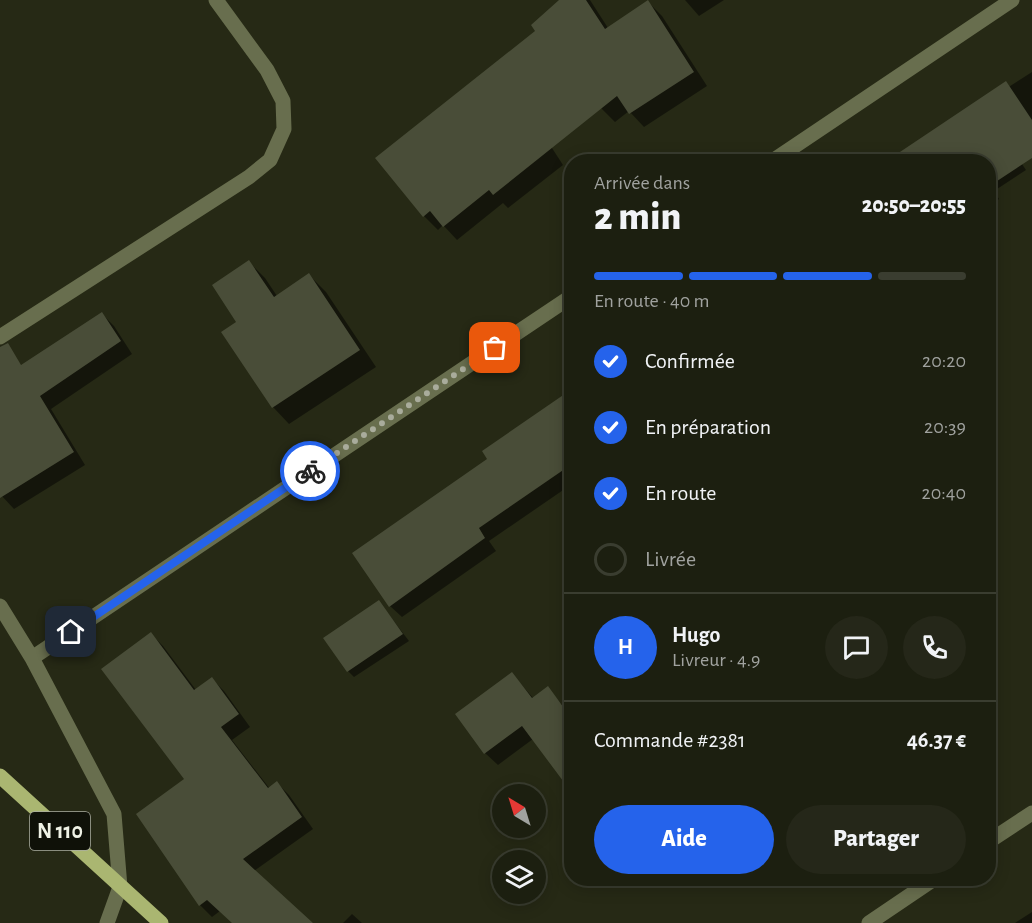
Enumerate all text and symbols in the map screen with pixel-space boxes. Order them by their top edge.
text: Arrivée dans [594,173,690,193]
text: 20:50–20:55 [862,194,966,216]
text: 2 min [594,198,681,237]
text: En route · 40 m [594,291,710,311]
pin [469,322,520,373]
icon: bag [478,331,511,364]
icon: check [594,345,627,378]
text: Confirmée [645,350,735,372]
text: 20:20 [922,351,966,371]
icon: check [594,411,627,444]
text: En préparation [645,416,771,438]
text: 20:39 [924,417,966,437]
courier [280,441,340,501]
icon: bike [294,455,327,488]
icon: check [594,477,627,510]
text: En route [645,482,716,504]
text: 20:40 [922,483,966,503]
text: Livrée [645,548,696,570]
pin [45,606,96,657]
icon: home [54,615,87,648]
button: chat [825,616,888,679]
button: phone [903,616,966,679]
text: Hugo [672,624,720,646]
text: H [618,636,633,658]
text: Livreur · 4.9 [672,650,761,670]
text: Commande #2381 [594,729,745,751]
text: 46.37 € [907,729,966,751]
north arrow [492,784,546,838]
map controls [492,784,546,904]
button: Aide [594,805,774,874]
button: Partager [786,805,966,874]
road number: N 110 [30,812,90,850]
button: layers [492,850,546,904]

